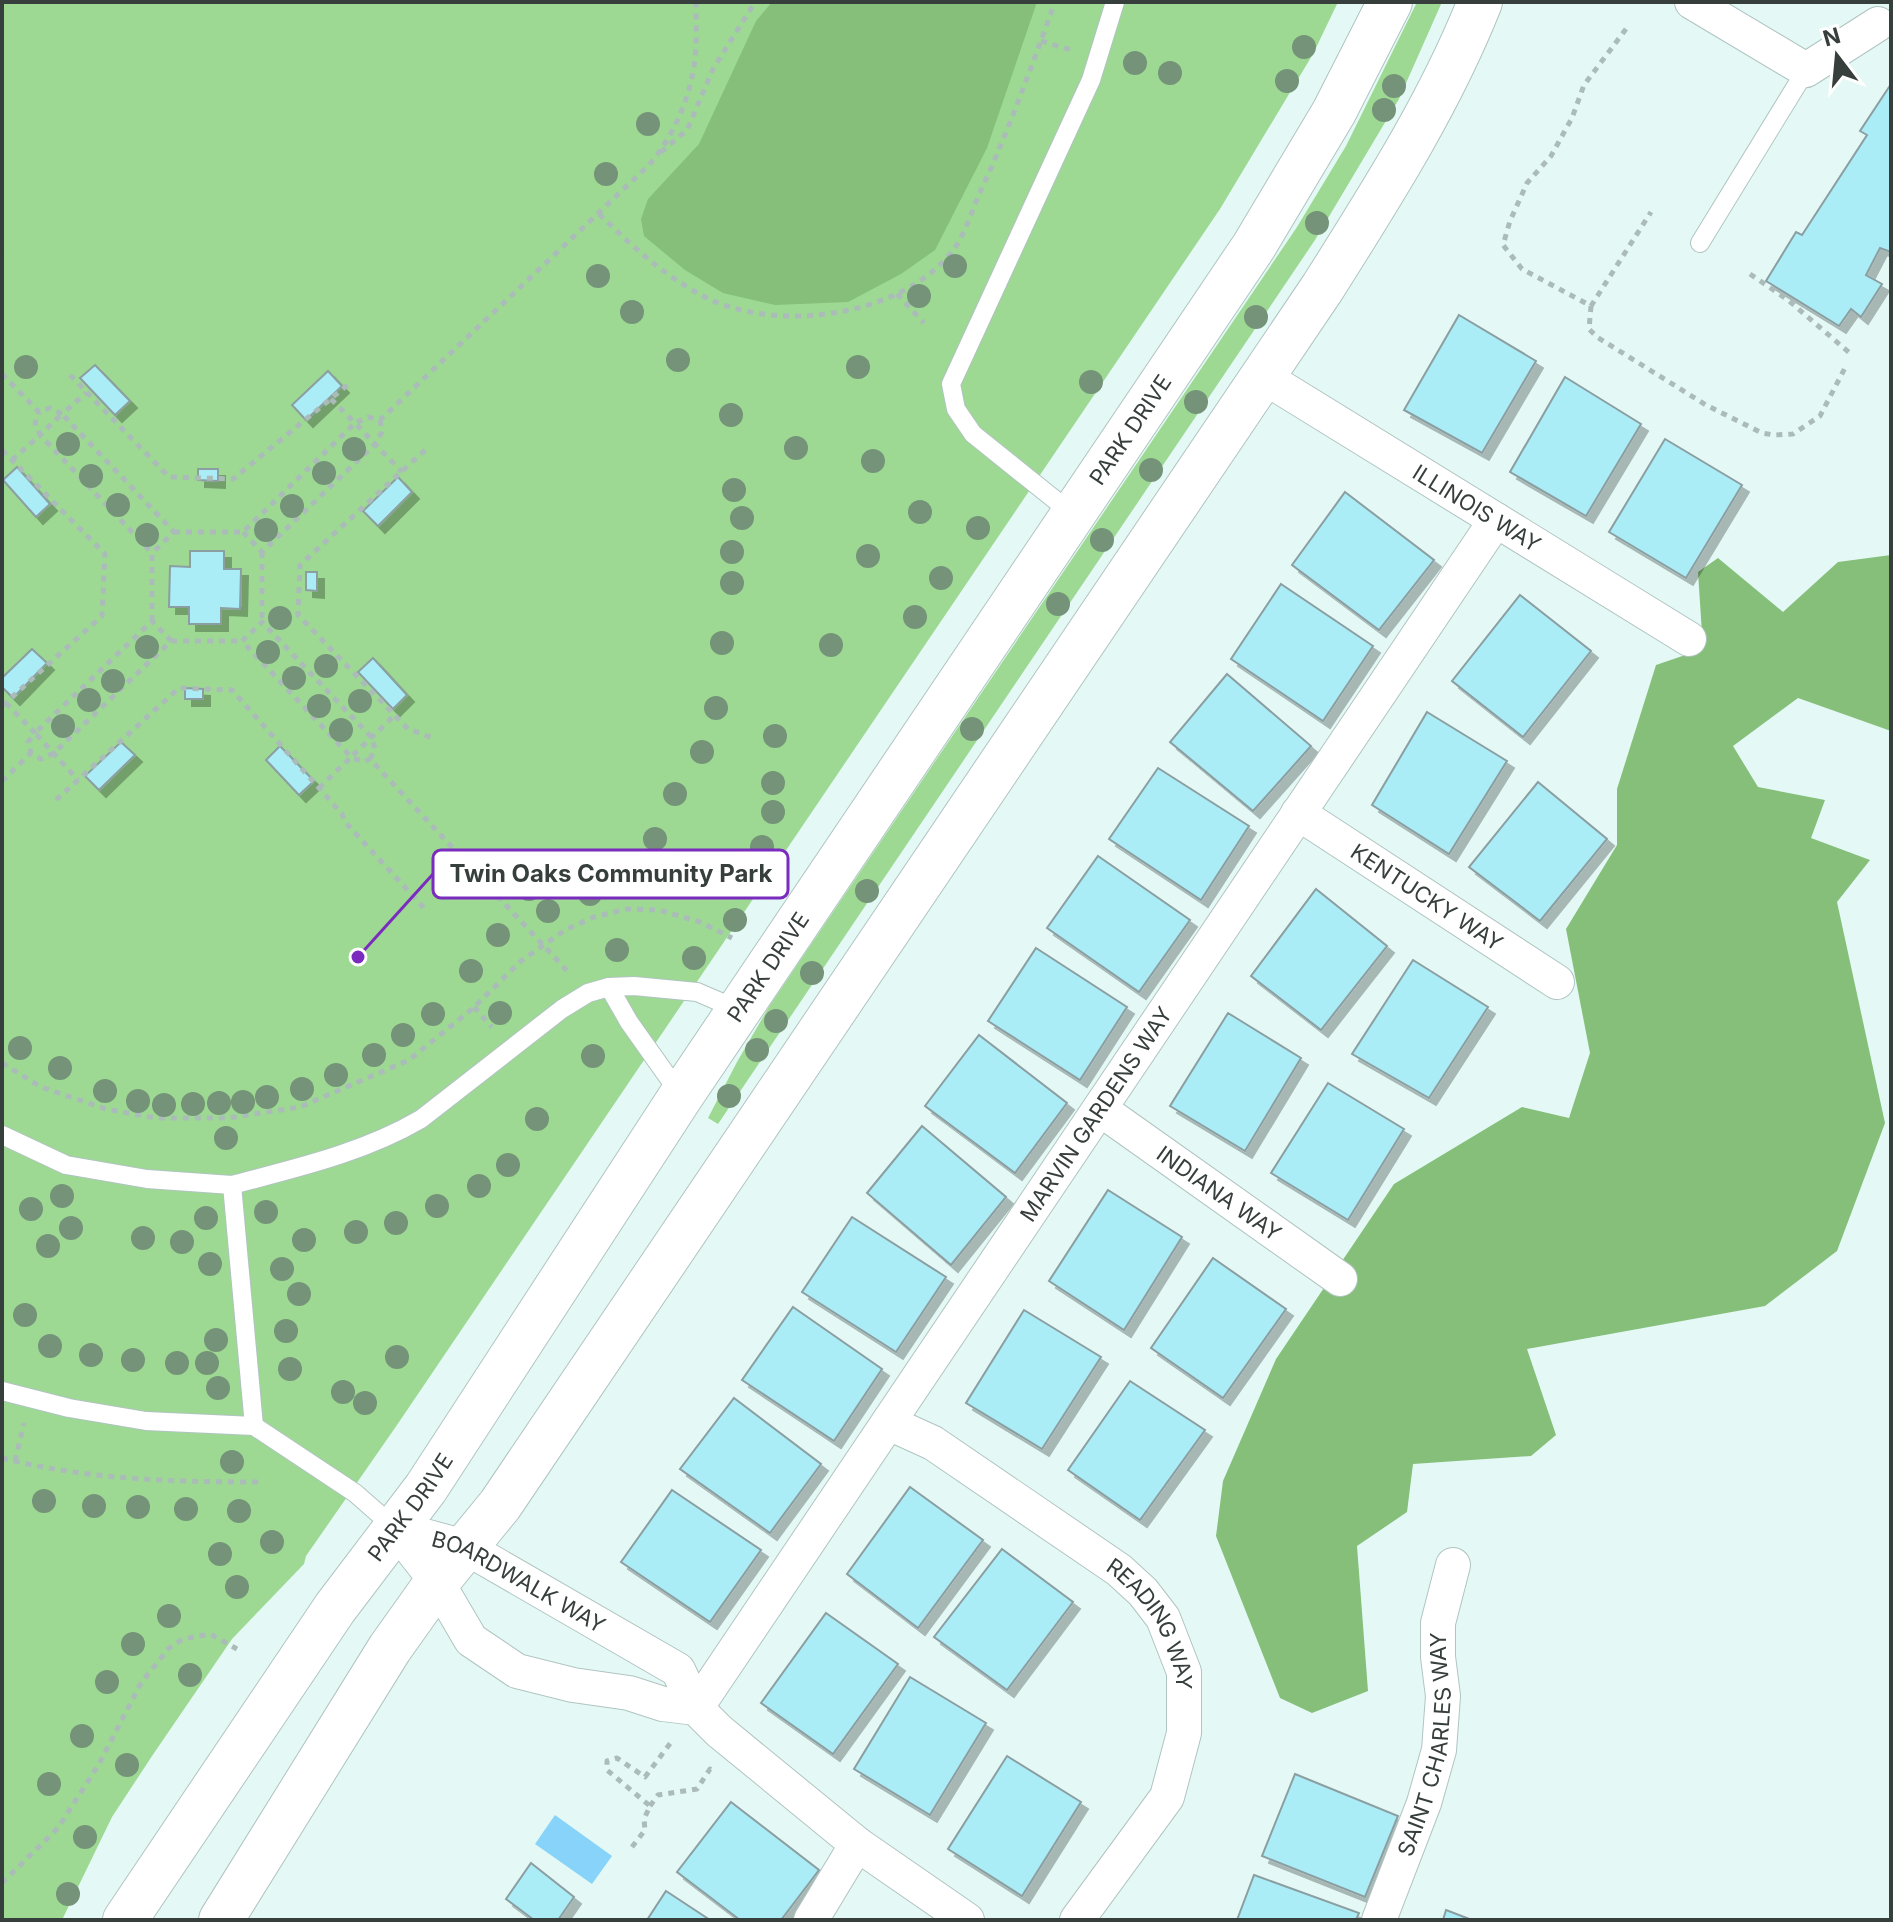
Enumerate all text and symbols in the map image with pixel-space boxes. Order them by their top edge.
north arrow [1797,16,1877,96]
text: N [1820,22,1843,52]
street label: PARK DRIVE [1084,370,1177,490]
street label: ILLINOIS WAY [1408,459,1546,557]
street label: KENTUCKY WAY [1346,838,1508,956]
callout: Twin Oaks Community Park [433,850,788,898]
text: Twin Oaks Community Park [450,859,773,888]
street label: PARK DRIVE [722,907,814,1027]
street label: MARVIN GARDENS WAY [1014,1002,1177,1226]
street label: INDIANA WAY [1152,1140,1286,1246]
street label: PARK DRIVE [362,1448,458,1566]
street label: BOARDWALK WAY [429,1526,610,1638]
street label: READING WAY [1102,1553,1198,1689]
street label: SAINT CHARLES WAY [1392,1632,1457,1860]

